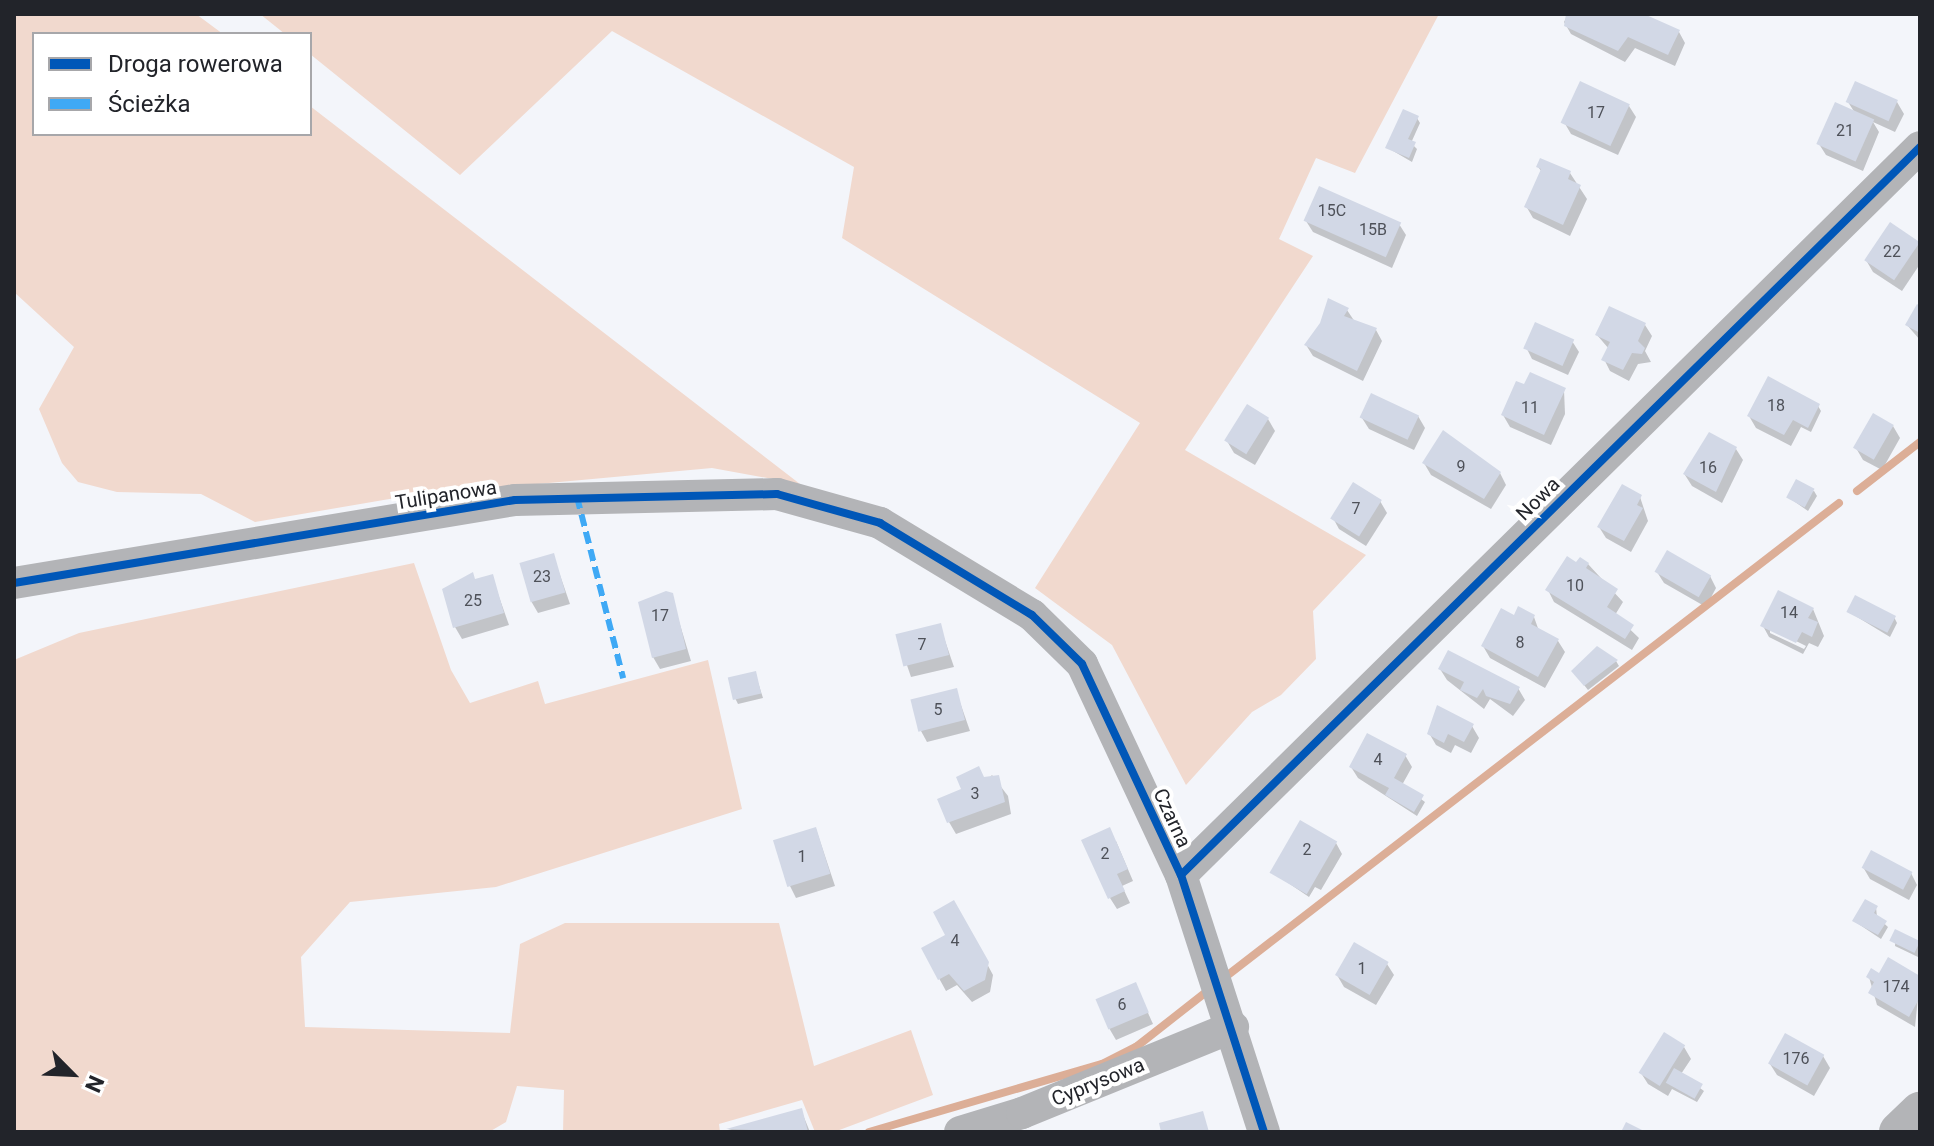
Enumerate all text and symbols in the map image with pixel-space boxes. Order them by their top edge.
legend [32,32,312,136]
text: Droga rowerowa [108,50,283,78]
text: Ścieżka [108,90,191,118]
house number: 17 [1587,103,1605,123]
house number: 21 [1836,121,1854,141]
house number: 15C [1318,201,1346,221]
house number: 15B [1359,220,1387,240]
house number: 22 [1883,242,1901,262]
house number: 18 [1767,396,1785,416]
house number: 11 [1521,398,1539,418]
house number: 9 [1457,457,1465,477]
house number: 16 [1699,458,1717,478]
street label: Nowa [1511,472,1565,526]
street label: Tulipanowa [394,475,498,515]
house number: 7 [1352,499,1360,519]
house number: 23 [533,567,551,587]
house number: 10 [1566,576,1584,596]
house number: 25 [464,591,482,611]
house number: 14 [1780,603,1798,623]
house number: 17 [651,606,669,626]
house number: 8 [1516,633,1524,653]
house number: 7 [918,635,926,655]
house number: 5 [934,700,942,720]
house number: 4 [1374,750,1382,770]
house number: 3 [971,784,979,804]
street label: Czarna [1148,785,1196,851]
house number: 2 [1303,840,1311,860]
house number: 2 [1101,844,1109,864]
house number: 1 [798,847,806,867]
house number: 4 [951,931,959,951]
house number: 1 [1358,959,1366,979]
house number: 174 [1883,977,1909,997]
house number: 6 [1118,995,1126,1015]
north arrow [32,1034,112,1114]
house number: 176 [1783,1049,1809,1069]
street label: Cyprysowa [1048,1053,1148,1111]
text: N [80,1072,109,1096]

